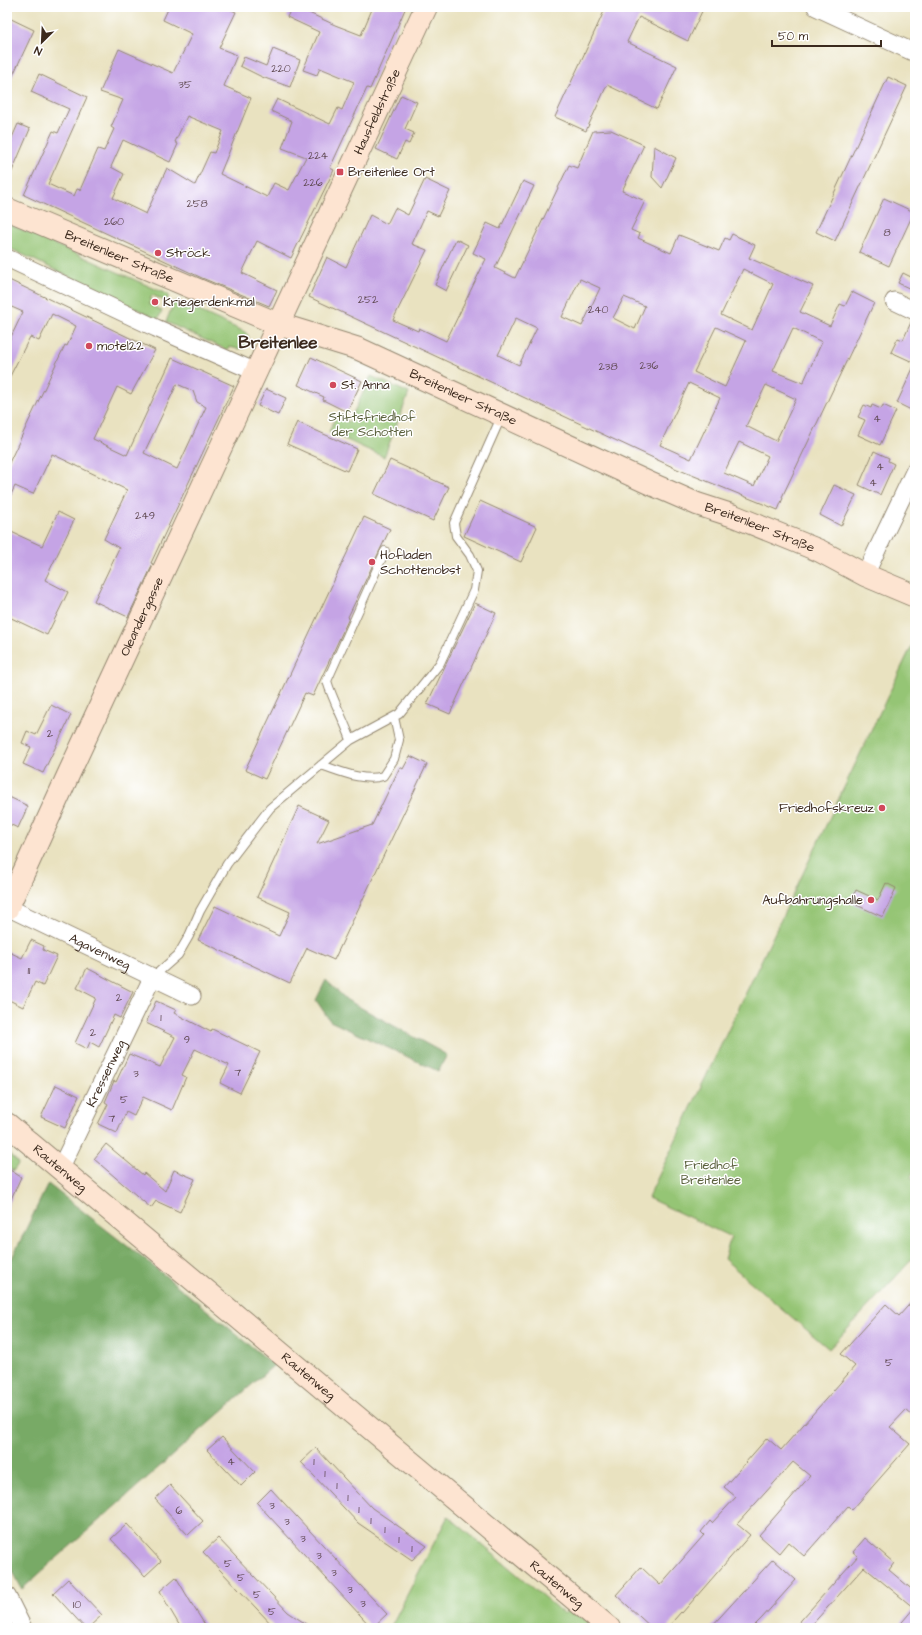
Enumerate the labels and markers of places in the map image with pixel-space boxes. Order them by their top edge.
place label: Breitenlee Ort [348,163,435,181]
marker: Breitenlee Ort [335,167,345,177]
place label: Ströck [166,244,210,262]
marker: Ströck [153,248,163,258]
place label: Kriegerdenkmal [163,293,255,312]
marker: Kriegerdenkmal [150,297,160,307]
place label: motel22 [97,337,144,355]
marker: motel22 [84,341,94,351]
place label: St. Anna [341,376,390,394]
marker: St. Anna [328,380,338,390]
place label: Hofladen Schottenobst [380,546,462,579]
marker: Hofladen Schottenobst [367,557,377,567]
place label: Friedhofskreuz [779,799,875,817]
marker: Friedhofskreuz [877,803,887,813]
place label: Aufbahrungshalle [762,891,863,910]
marker: Aufbahrungshalle [866,895,876,905]

